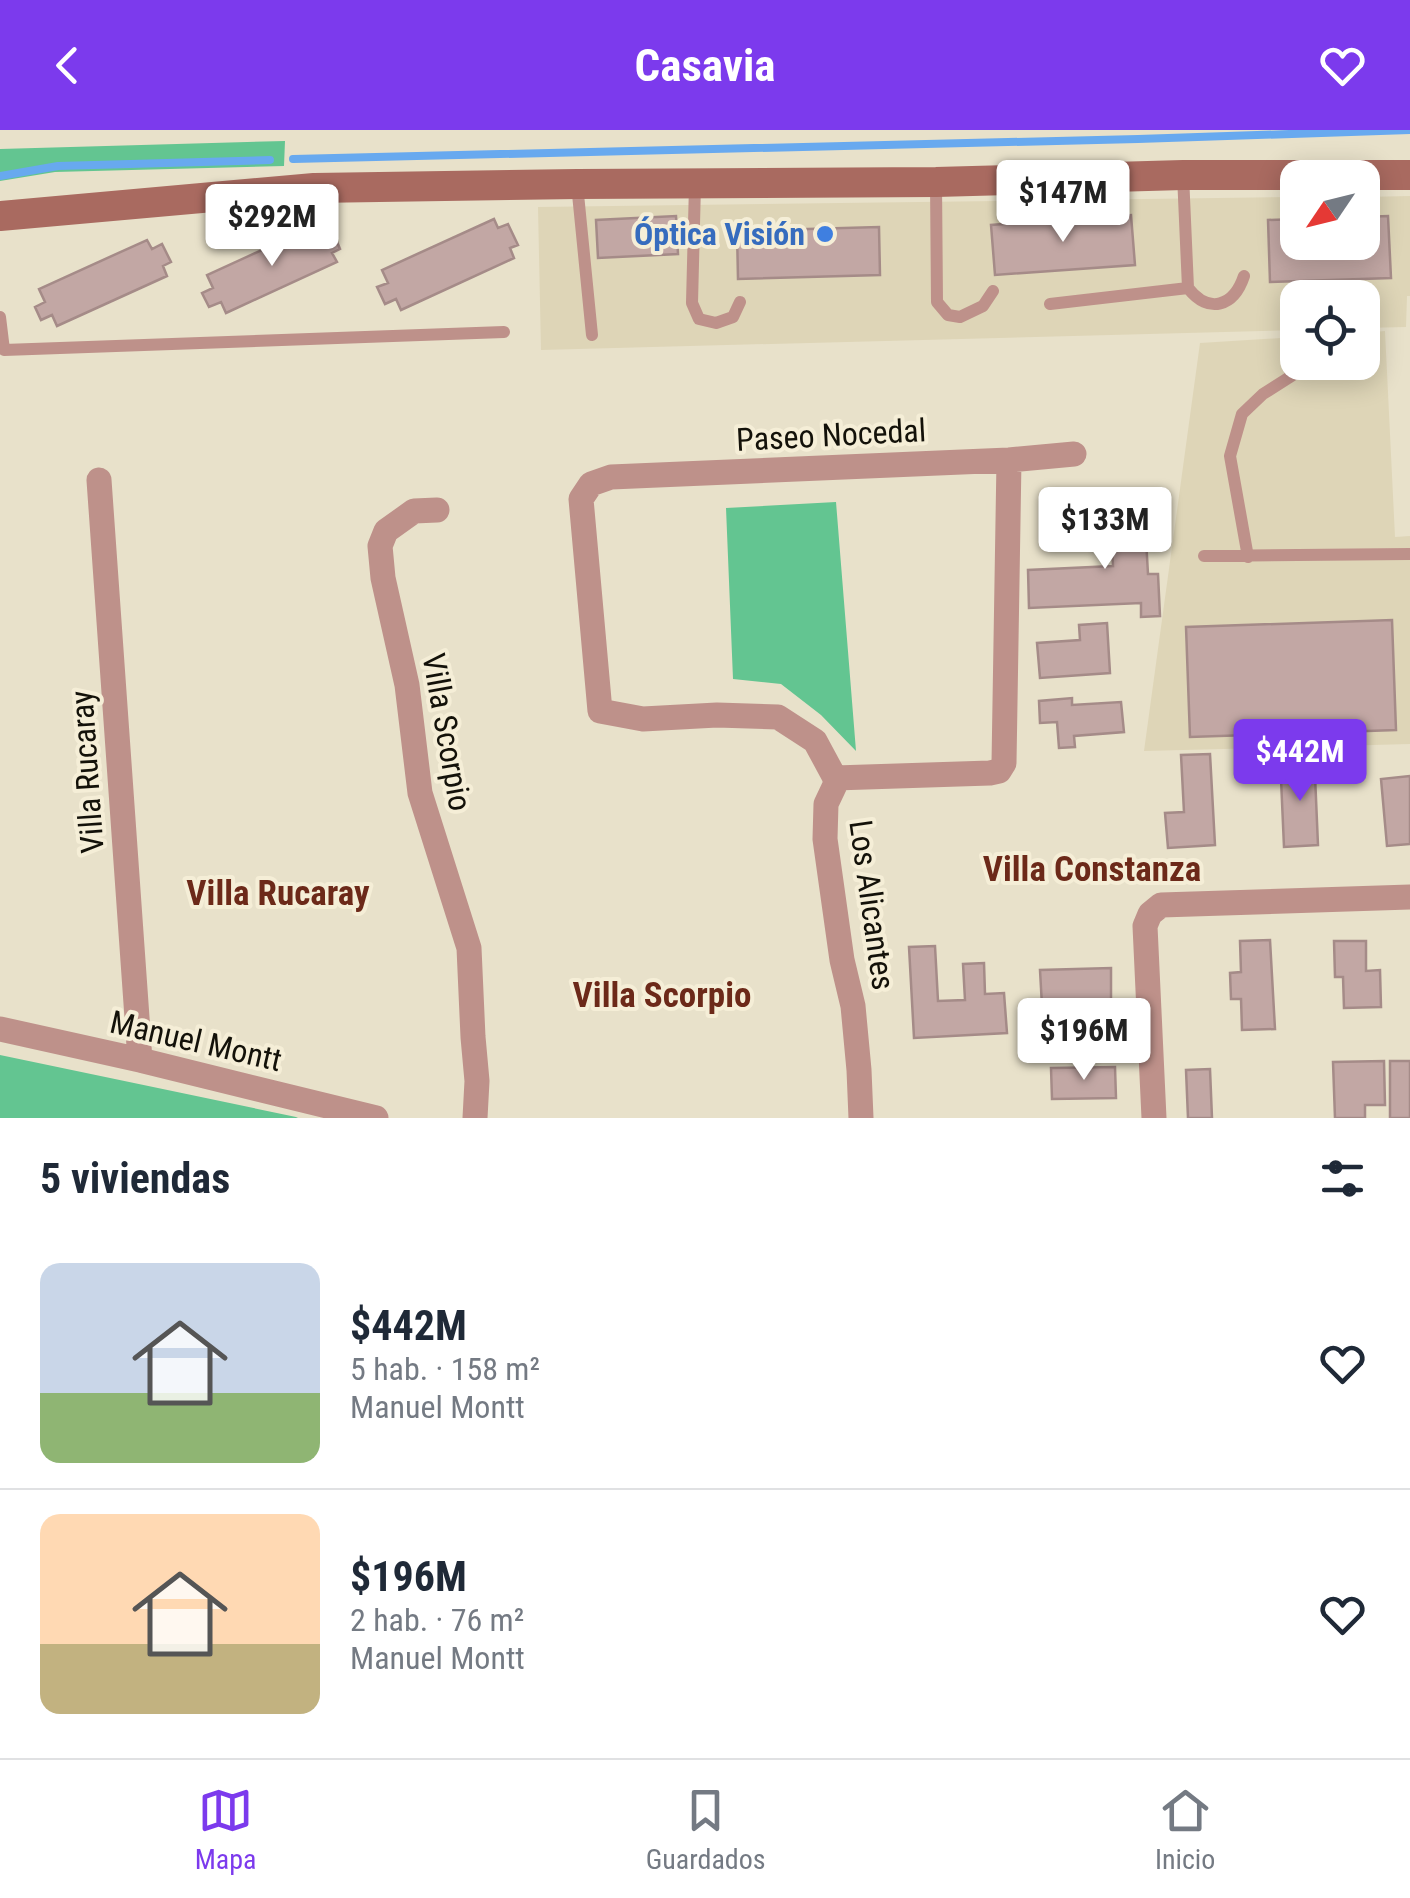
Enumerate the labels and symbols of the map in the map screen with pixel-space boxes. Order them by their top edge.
pin: $147M [993,160,1133,245]
north arrow [1280,160,1380,260]
pin: $292M [202,184,342,269]
place label: Óptica Visión [634,215,805,253]
marker: Óptica Visión [814,223,836,245]
street label: Paseo Nocedal [735,411,927,459]
pin: $133M [1035,487,1175,572]
street label: Villa Scorpio [414,650,480,814]
street label: Villa Rucaray [62,689,112,855]
pin: $442M [1230,719,1370,804]
street label: Los Alicantes [841,818,903,992]
district label: Villa Constanza [983,849,1201,890]
district label: Villa Rucaray [186,873,370,914]
district label: Villa Scorpio [573,975,751,1016]
pin: $196M [1014,998,1154,1083]
street label: Manuel Montt [107,1003,285,1079]

